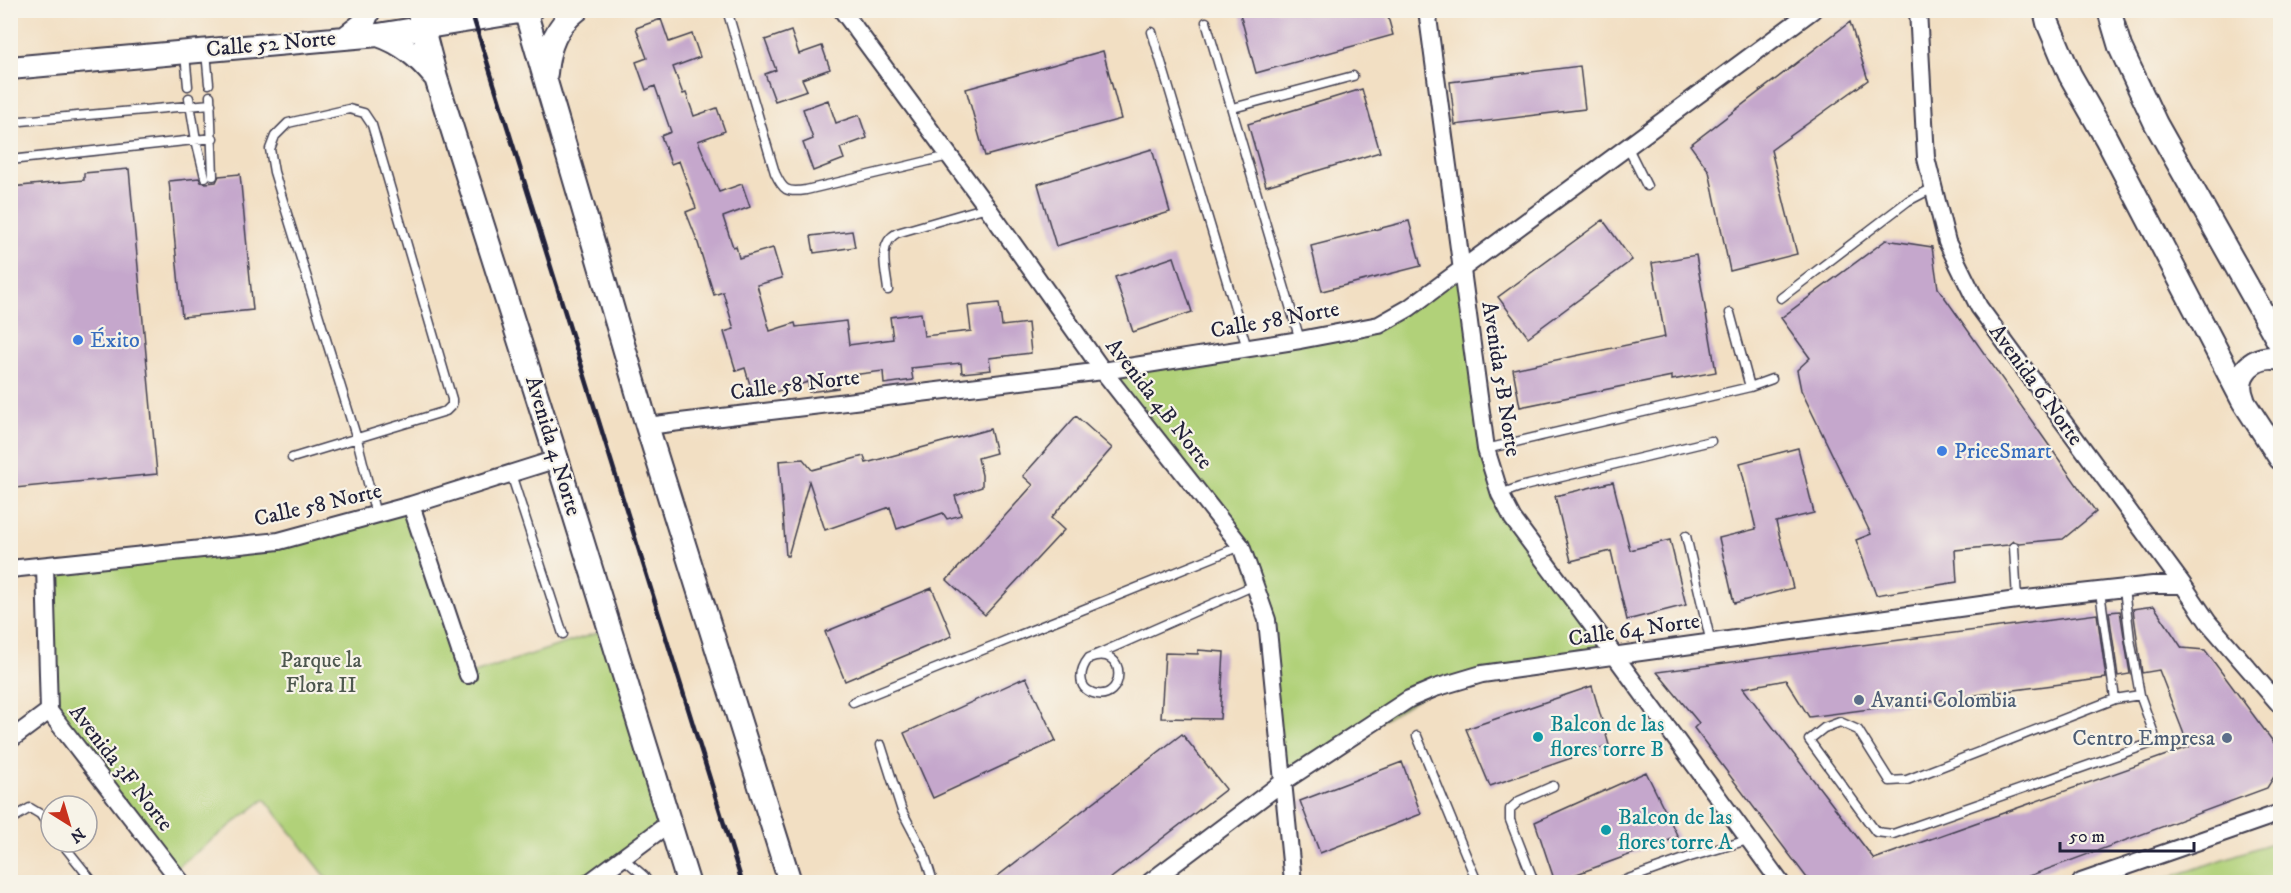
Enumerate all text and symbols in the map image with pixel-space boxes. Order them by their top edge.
street label: Calle 52 Norte [205,25,337,63]
street label: Calle 58 Norte [1209,295,1341,345]
street label: Avenida 5B Norte [1475,300,1527,458]
street label: Avenida 6 Norte [1983,319,2089,451]
place label: Éxito [90,327,140,354]
marker: Éxito [71,333,85,347]
street label: Avenida 4B Norte [1100,333,1218,475]
street label: Calle 58 Norte [729,364,861,406]
street label: Avenida 4 Norte [519,373,587,519]
place label: PriceSmart [1954,438,2052,465]
marker: PriceSmart [1935,444,1949,458]
street label: Calle 58 Norte [252,477,384,533]
street label: Calle 64 Norte [1567,607,1701,653]
park label: Parque la Flora II [280,647,362,699]
place label: Avanti Colombia [1871,687,2017,714]
marker: Avanti Colombia [1852,693,1866,707]
street label: Avenida 3F Norte [63,699,179,837]
place label: Balcon de las flores torre B [1550,711,1664,763]
place label: Centro Empresa [2072,725,2216,752]
marker: Balcon de las flores torre B [1531,730,1545,744]
marker: Centro Empresa [2220,731,2234,745]
north arrow [39,794,99,854]
place label: Balcon de las flores torre A [1618,804,1733,856]
scale bar [2060,815,2194,853]
marker: Balcon de las flores torre A [1599,823,1613,837]
text: 50 m [2069,826,2105,848]

